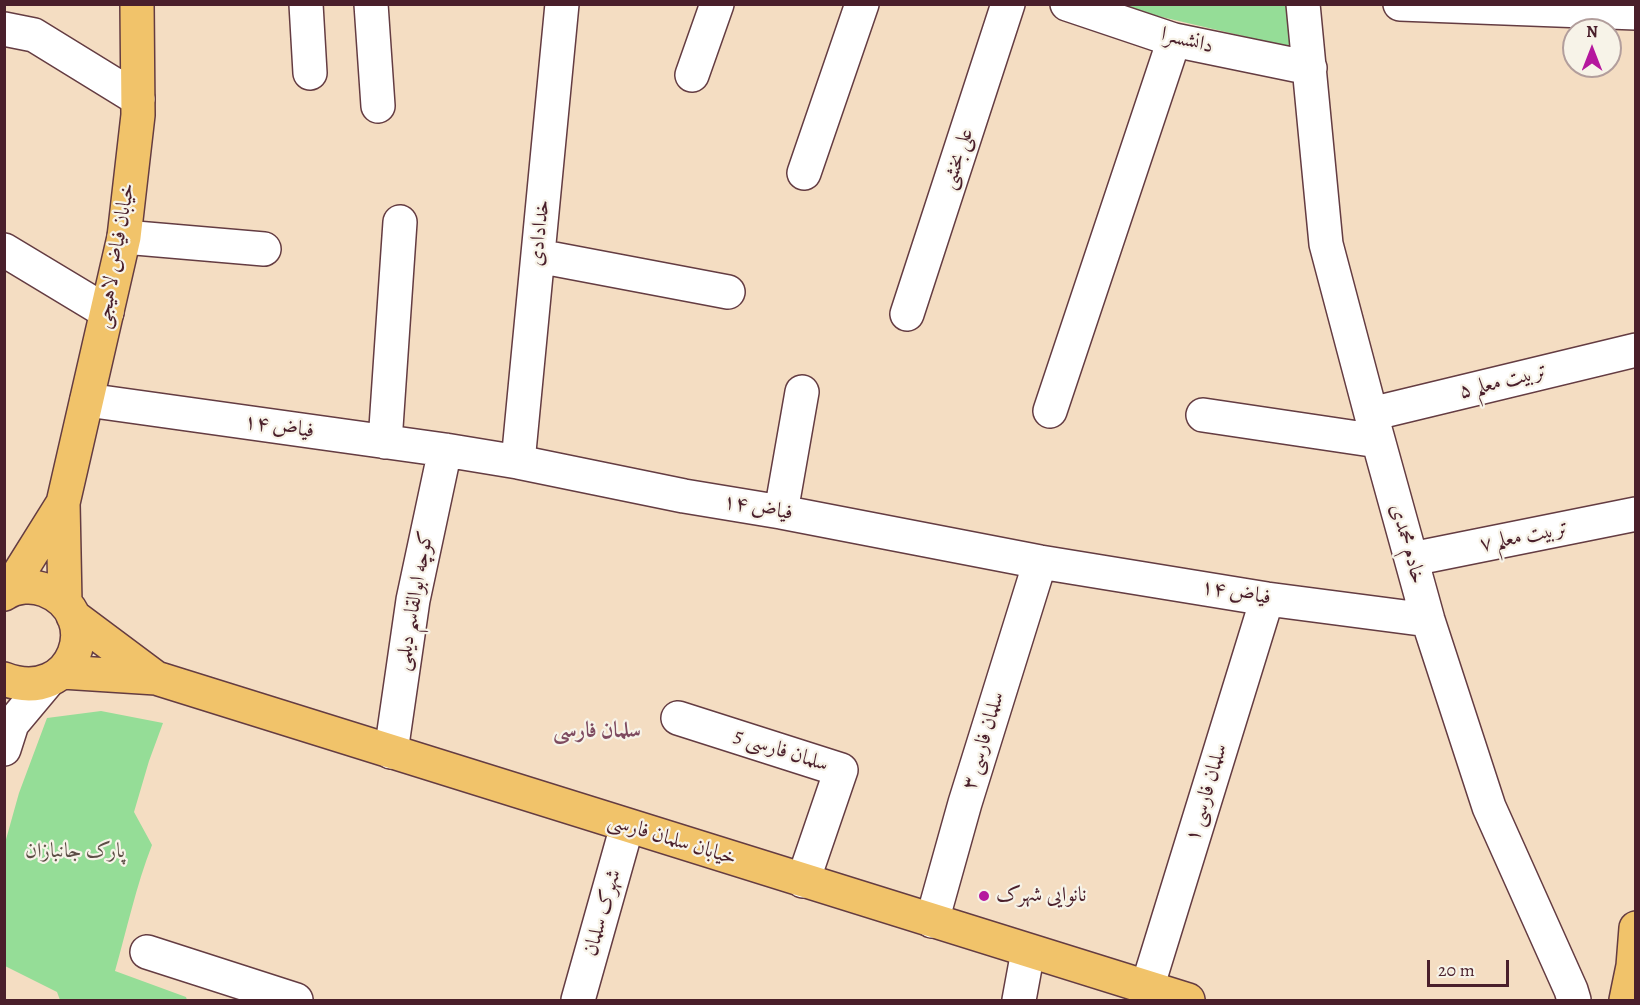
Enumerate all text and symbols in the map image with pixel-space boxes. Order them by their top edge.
north arrow [1562,18,1622,78]
text: N [1586,21,1598,43]
street label: دانشسرا [1158,22,1216,60]
street label: علی بخشی [936,125,980,193]
street label: خیابان فیاض لاهیجی [91,181,141,331]
street label: خدادادی [524,199,556,267]
street label: تربیت معلم ۵ [1456,359,1550,405]
street label: فیاض ۱۴ [242,410,316,444]
street label: فیاض ۱۴ [721,489,795,527]
street label: خادم محمدی [1384,501,1430,587]
street label: تربیت معلم ۷ [1478,516,1570,558]
street label: کوچه ابوالقاسم دیلمی [390,529,440,673]
street label: فیاض ۱۴ [1199,575,1273,611]
street label: سلمان فارسی ۳ [957,689,1011,793]
district label: سلمان فارسی [553,719,641,745]
street label: سلمان فارسی 5 [731,724,831,778]
street label: سلمان فارسی ۱ [1180,741,1234,845]
street label: خیابان سلمان فارسی [605,808,739,872]
park label: پارک جانبازان [25,839,125,865]
street label: شهرک سلمان [579,867,627,959]
place label: نانوایی شهرک [996,883,1086,909]
marker: نانوایی شهرک [977,889,991,903]
scale bar [1430,948,1512,986]
text: 20 m [1438,958,1475,982]

